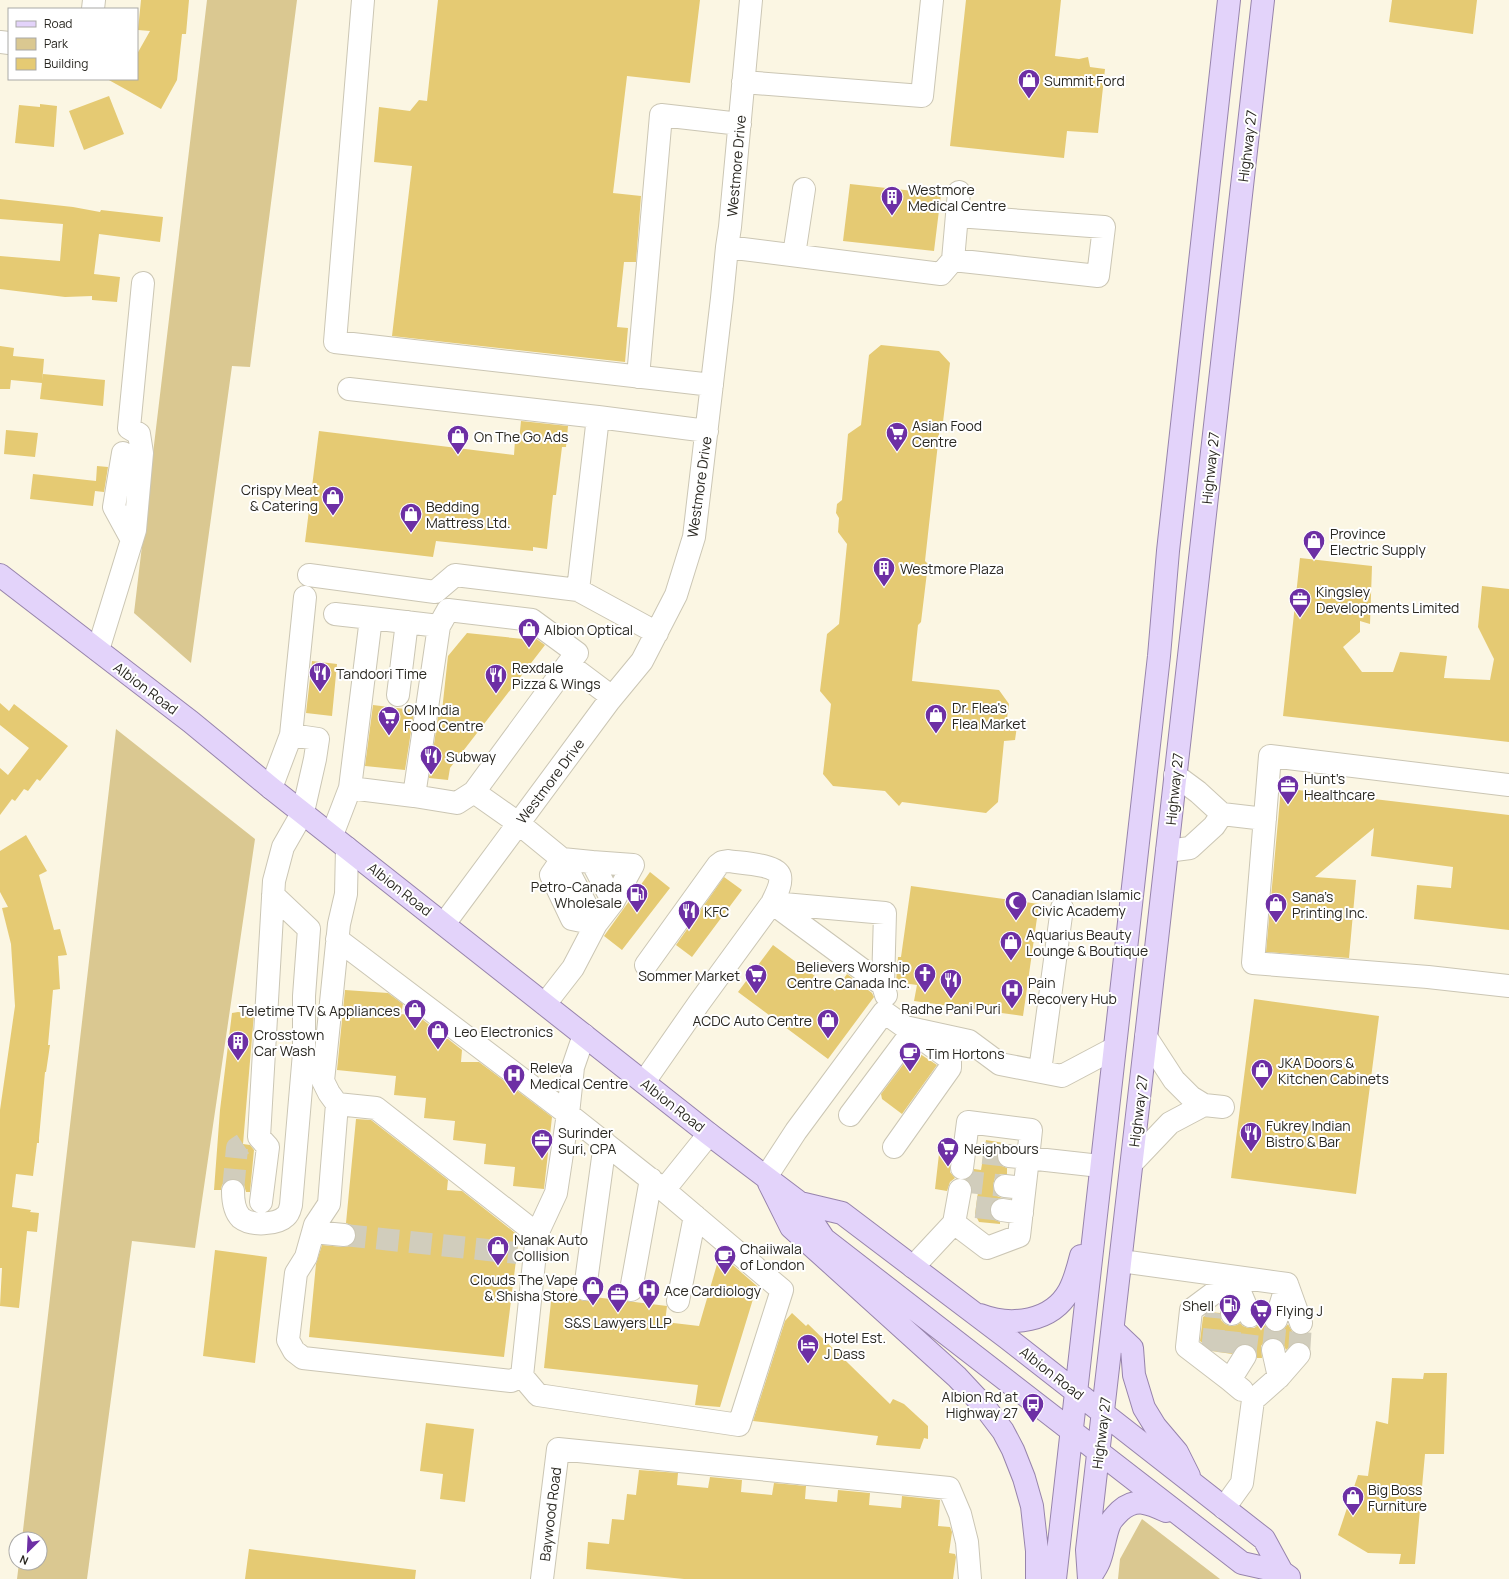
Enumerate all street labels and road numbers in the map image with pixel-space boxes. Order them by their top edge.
street label: Highway 27 [1233,109,1261,183]
street label: Westmore Drive [722,114,750,218]
street label: Highway 27 [1197,431,1223,505]
street label: Westmore Drive [682,435,716,539]
street label: Albion Road [110,657,182,719]
street label: Westmore Drive [512,735,588,827]
street label: Highway 27 [1161,752,1187,826]
street label: Albion Road [364,858,436,920]
street label: Albion Road [637,1074,709,1136]
street label: Highway 27 [1124,1074,1152,1148]
street label: Albion Road [1016,1342,1088,1404]
street label: Highway 27 [1087,1396,1115,1470]
street label: Baywood Road [535,1466,565,1562]

